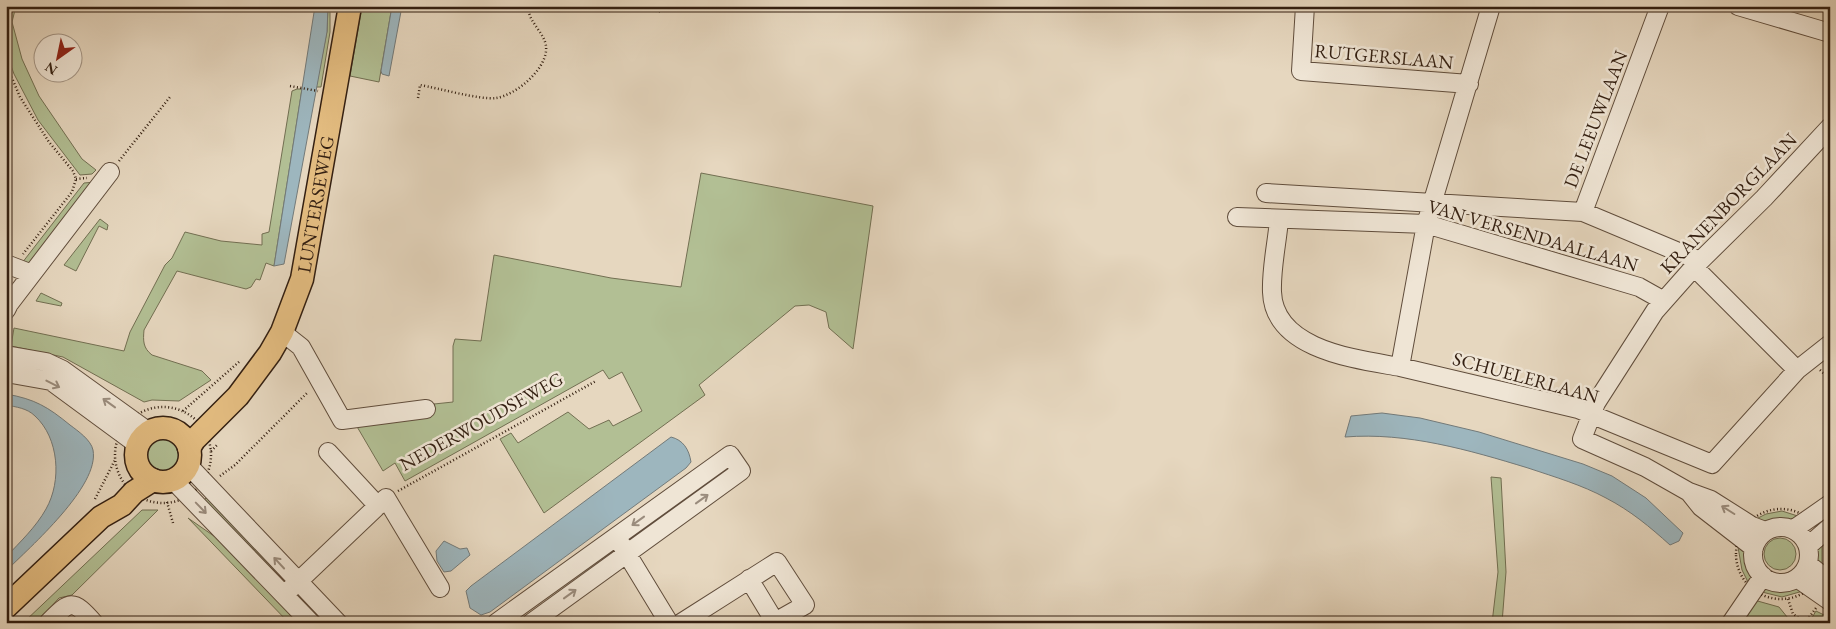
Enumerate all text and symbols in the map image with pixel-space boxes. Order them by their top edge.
north arrow [32,32,82,82]
street label: RUTGERSLAAN [1313,38,1454,75]
street label: DE LEEUWLAAN [1558,47,1633,191]
text: N [41,58,61,80]
street label: KRANENBORGLAAN [1655,128,1802,279]
street label: LUNTERSEWEG [291,134,340,275]
street label: VAN VERSENDAALLAAN [1425,193,1641,277]
street label: SCHUELERLAAN [1450,346,1602,409]
street label: NEDERWOUDSEWEG [395,366,568,477]
one-way arrow [46,379,61,389]
one-way arrow [103,398,117,408]
one-way arrow [695,494,709,504]
one-way arrow [195,502,207,515]
one-way arrow [1721,505,1735,515]
one-way arrow [632,516,645,527]
one-way arrow [273,557,285,569]
one-way arrow [563,589,577,599]

